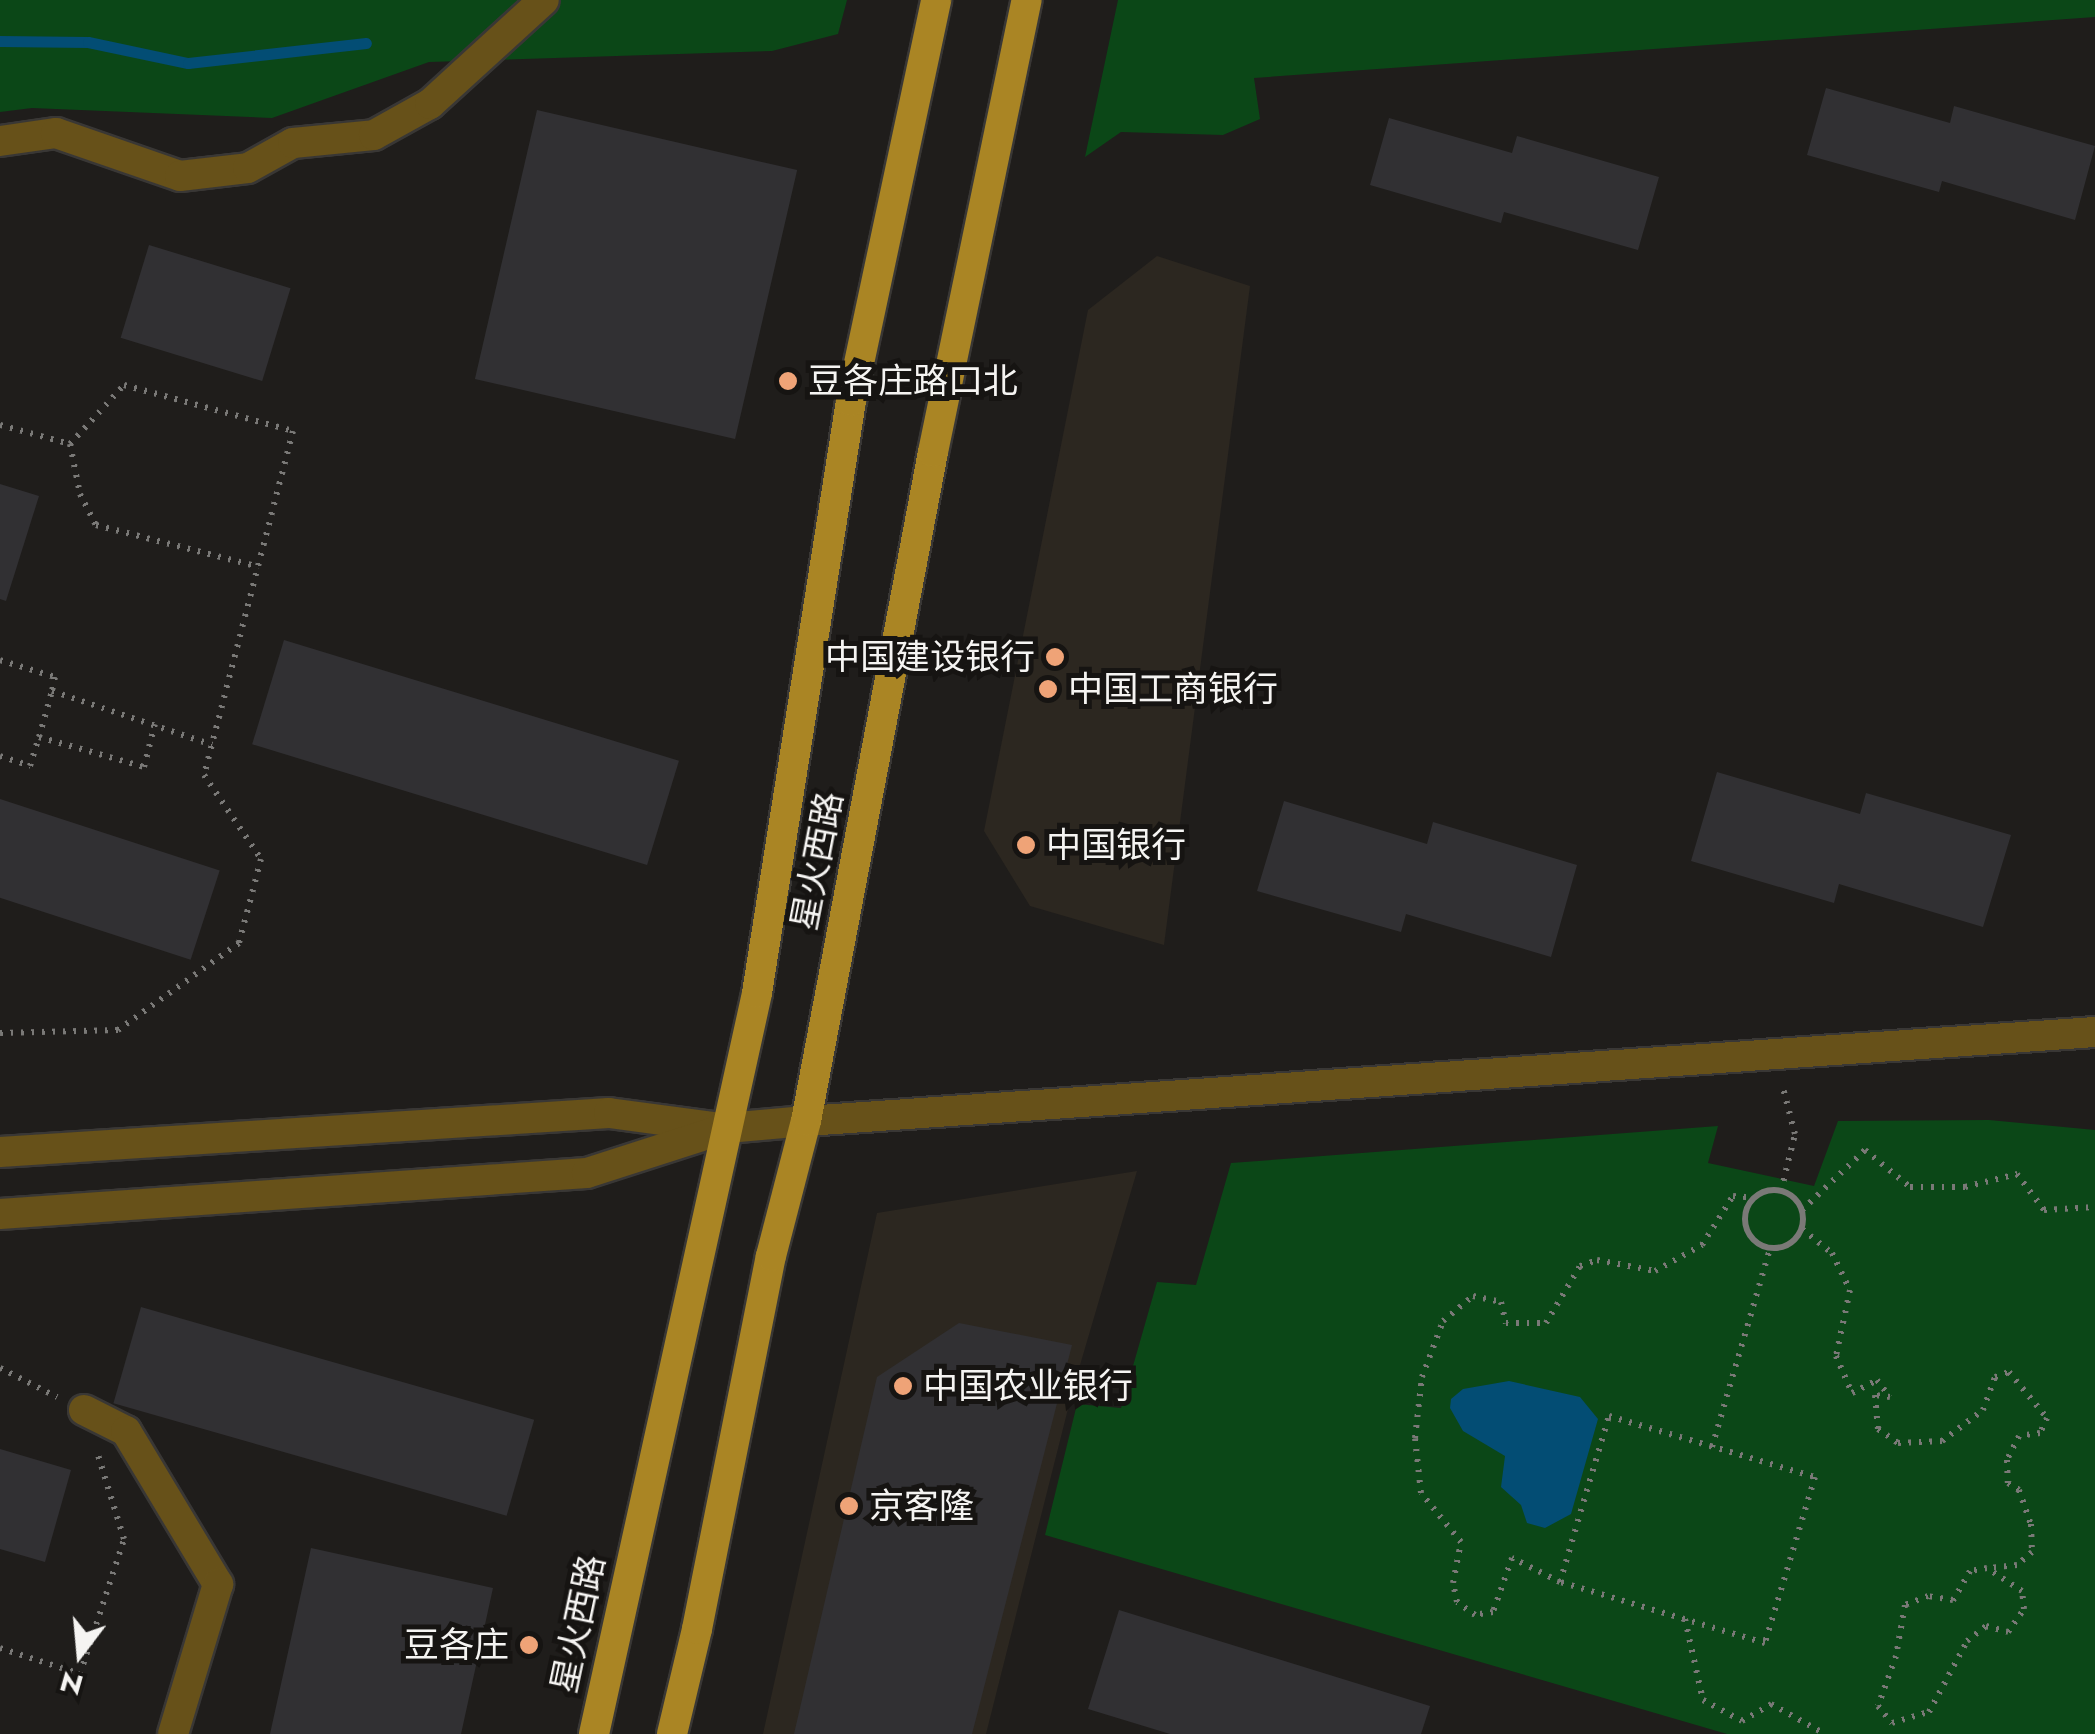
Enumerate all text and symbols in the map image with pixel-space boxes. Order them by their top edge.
place label: 豆各庄路口北 [808,360,1018,402]
marker: 豆各庄路口北 [777,370,799,392]
place label: 中国建设银行 [825,636,1035,678]
marker: 中国建设银行 [1044,646,1066,668]
place label: 中国工商银行 [1068,668,1278,710]
marker: 中国工商银行 [1037,678,1059,700]
street label: 星火西路 [783,788,851,934]
place label: 中国银行 [1046,824,1186,866]
marker: 中国银行 [1015,834,1037,856]
place label: 中国农业银行 [923,1365,1133,1407]
marker: 中国农业银行 [892,1375,914,1397]
place label: 京客隆 [869,1485,974,1527]
marker: 京客隆 [838,1495,860,1517]
street label: 星火西路 [543,1551,613,1697]
north arrow [30,1604,130,1704]
place label: 豆各庄 [404,1624,509,1666]
marker: 豆各庄 [518,1634,540,1656]
text: N [55,1661,88,1706]

